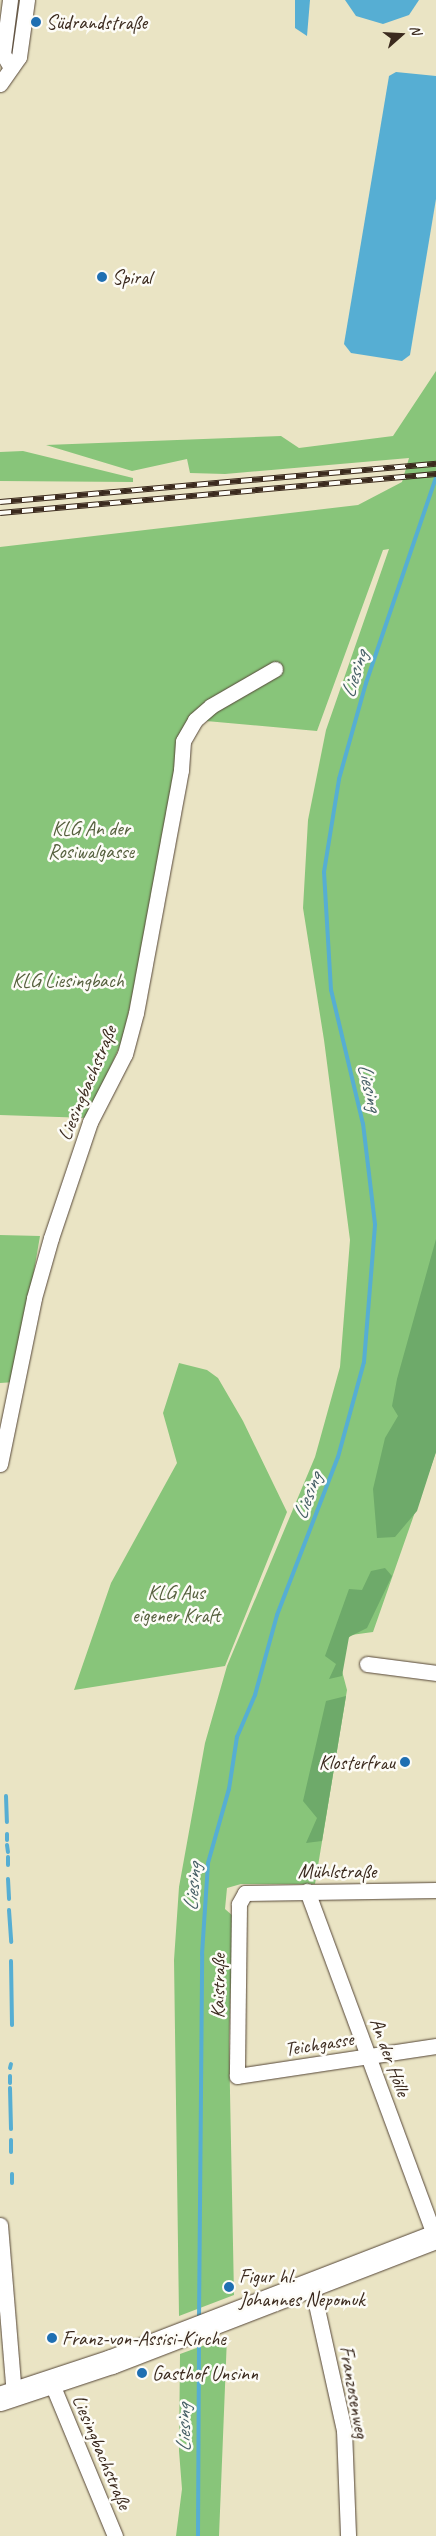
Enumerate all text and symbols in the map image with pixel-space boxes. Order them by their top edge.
place label: Südrandstraße [46,10,147,34]
north arrow [376,10,426,60]
marker: Südrandstraße [30,16,42,28]
text: N [406,23,425,37]
place label: Spiral [112,265,152,289]
marker: Spiral [96,271,108,283]
water label: Liesing [335,647,373,701]
park label: KLG An der Rosiwalgasse [48,816,134,863]
park label: KLG Liesingbach [12,968,124,992]
street label: Liesingbachstraße [52,1022,122,1144]
water label: Liesing [352,1061,388,1113]
water label: Liesing [287,1469,327,1523]
park label: KLG Aus eigener Kraft [132,1581,220,1628]
place label: Klosterfrau [319,1750,395,1774]
marker: Klosterfrau [399,1756,411,1768]
street label: Mühlstraße [298,1859,376,1883]
water label: Liesing [177,1862,207,1912]
street label: Kaistraße [205,1953,231,2019]
street label: An der Hölle [365,2015,415,2099]
street label: Teichgasse [283,2027,355,2061]
place label: Figur hl. Johannes Nepomuk [239,2264,366,2311]
marker: Figur hl. Johannes Nepomuk [223,2281,235,2293]
place label: Franz-von-Assisi-Kirche [62,2326,226,2350]
marker: Franz-von-Assisi-Kirche [46,2332,58,2344]
street label: Franzosenweg [334,2344,374,2440]
place label: Gasthof Unsinn [152,2361,258,2385]
marker: Gasthof Unsinn [136,2367,148,2379]
street label: Liesingbachstraße [67,2391,137,2513]
water label: Liesing [170,2404,196,2452]

